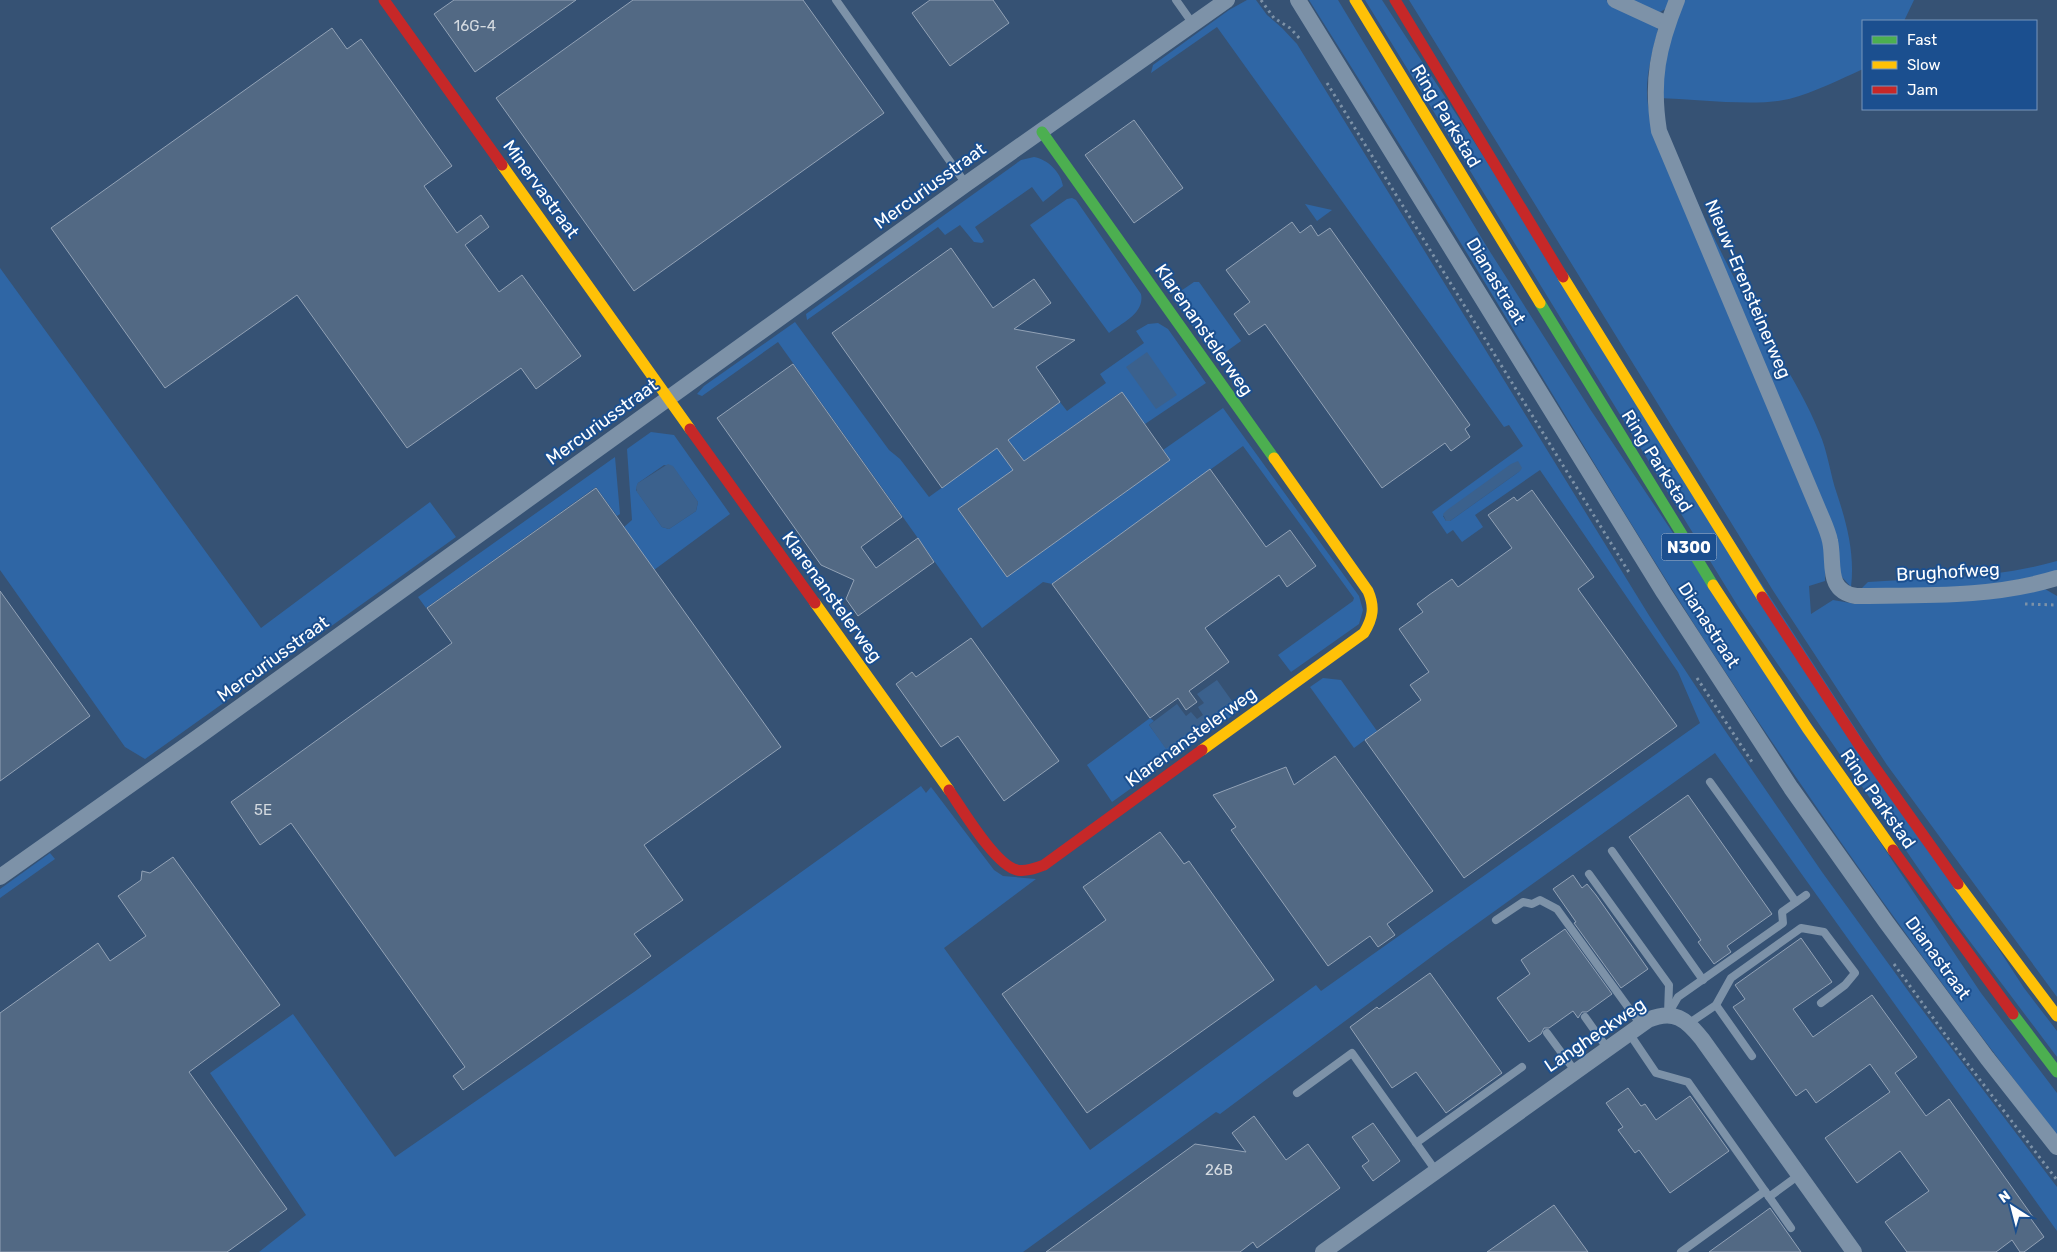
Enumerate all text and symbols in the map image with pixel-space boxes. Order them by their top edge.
house number: 16G-4 [454,17,496,35]
legend [1862,20,2037,110]
text: Fast [1907,31,1937,49]
text: Slow [1907,56,1940,74]
street label: Ring Parkstad [1407,60,1485,172]
text: Jam [1907,81,1938,99]
street label: Minervastraat [498,136,584,242]
street label: Mercuriusstraat [870,138,990,234]
street label: Nieuw-Erensteinerweg [1700,196,1796,382]
street label: Dianastraat [1462,234,1530,328]
street label: Klarenanstelerweg [1150,260,1258,400]
street label: Mercuriusstraat [542,374,662,470]
street label: Ring Parkstad [1617,406,1697,516]
street label: Klarenanstelerweg [777,527,887,667]
road number: N300 [1662,534,1716,560]
street label: Brughofweg [1896,558,2000,586]
street label: Dianastraat [1673,578,1745,672]
street label: Mercuriusstraat [213,611,333,707]
street label: Klarenanstelerweg [1121,682,1261,792]
street label: Ring Parkstad [1836,745,1920,853]
house number: 5E [254,801,272,819]
street label: Dianastraat [1901,912,1975,1004]
street label: Langheckweg [1540,993,1650,1077]
house number: 26B [1205,1161,1233,1179]
north arrow [1987,1182,2037,1232]
text: N [1996,1187,2014,1207]

